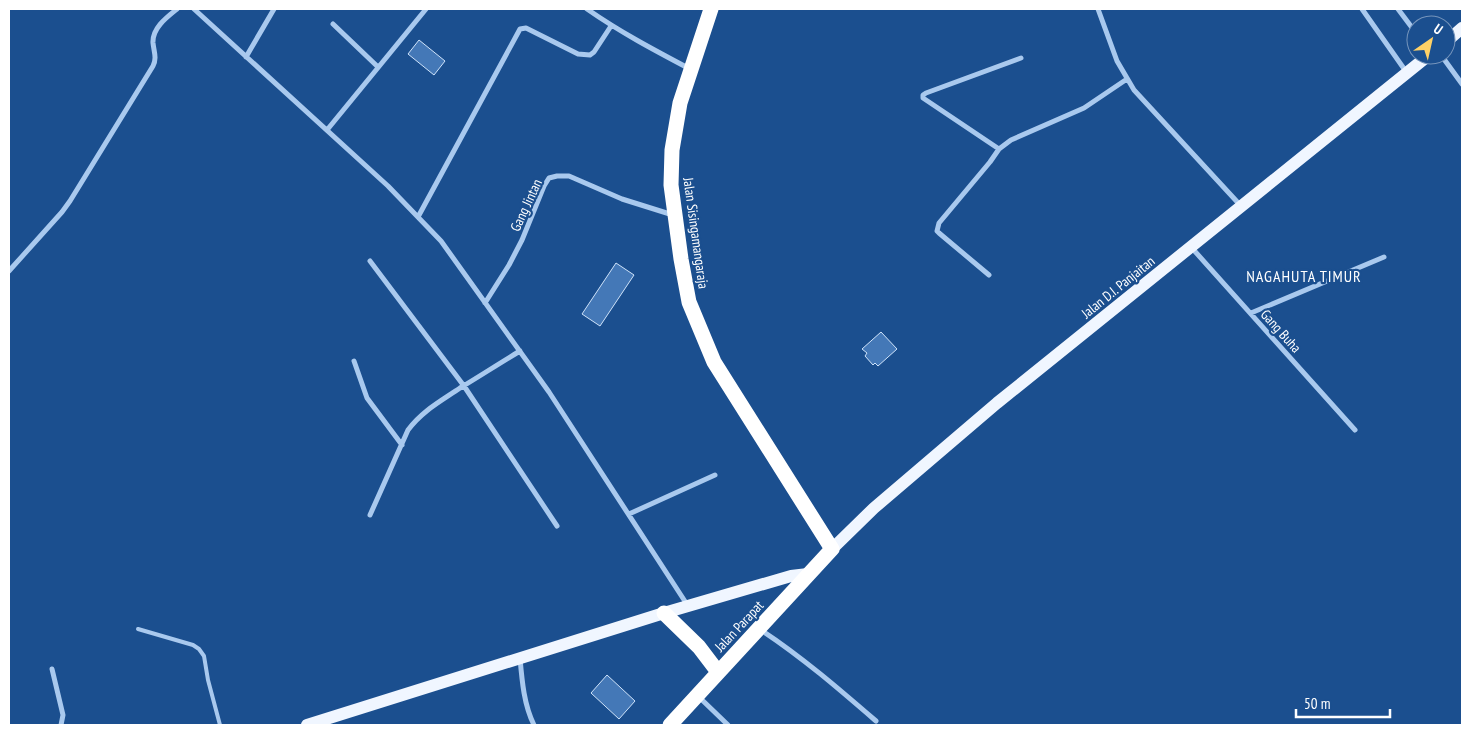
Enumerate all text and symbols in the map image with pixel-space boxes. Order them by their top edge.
north arrow [1406,15,1456,65]
text: U [1430,20,1446,39]
street label: Jalan Sisingamangaraja [679,175,713,290]
street label: Gang Jintan [506,176,546,234]
street label: Jalan D.I. Panjaitan [1077,252,1158,323]
district label: NAGAHUTA TIMUR [1246,266,1362,286]
street label: Gang Buha [1257,306,1305,356]
street label: Jalan Parapat [710,597,767,656]
scale bar [1296,686,1390,718]
text: 50 m [1304,694,1330,713]

